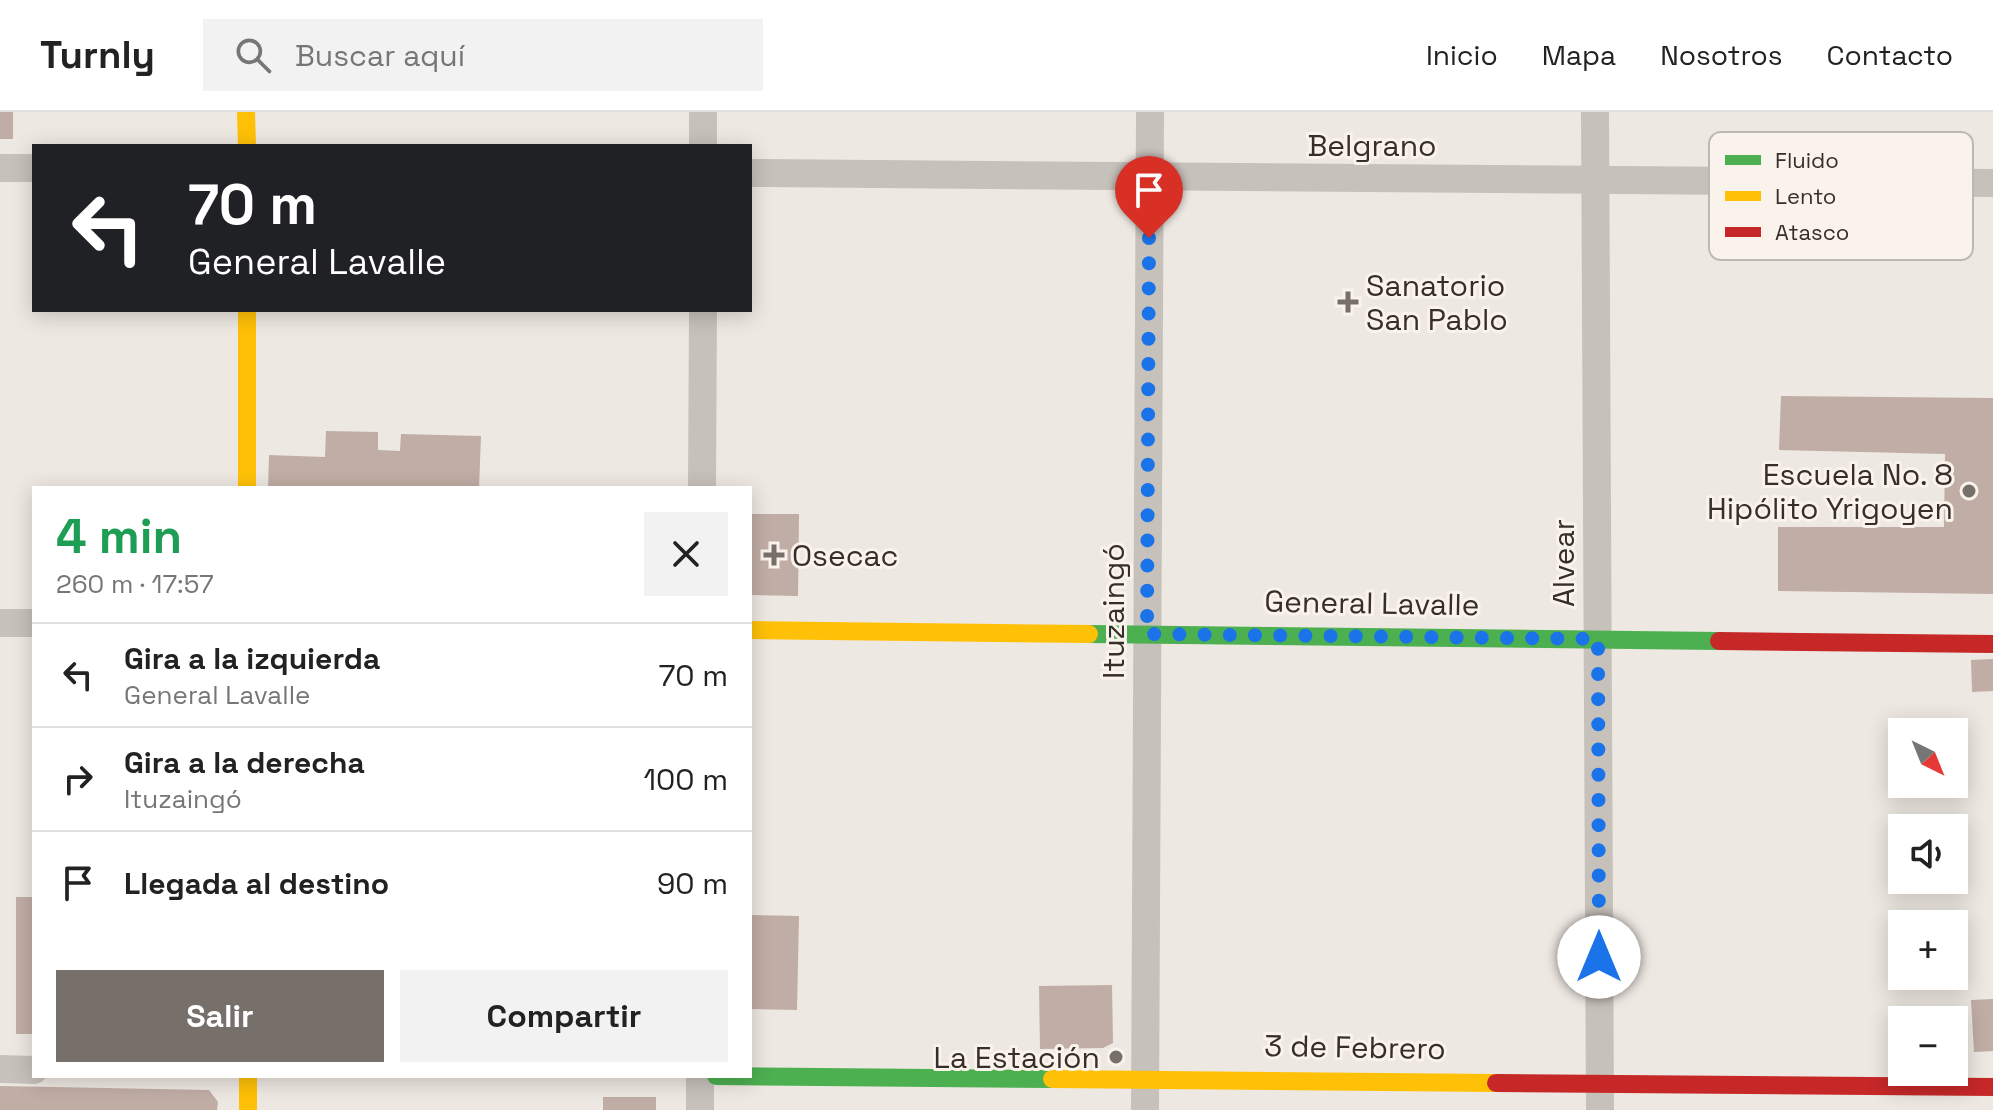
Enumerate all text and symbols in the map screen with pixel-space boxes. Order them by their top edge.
search box [203,19,763,91]
text: Turnly [40,31,155,79]
icon: search [231,33,275,77]
text: Buscar aquí [295,36,465,75]
text: Inicio [1426,37,1498,73]
text: Mapa [1542,37,1616,73]
text: Nosotros [1660,37,1783,73]
text: Contacto [1827,37,1953,73]
street label: Belgrano [1307,126,1437,165]
legend [1709,132,1973,260]
text: Fluido [1775,146,1839,174]
pin [1115,156,1183,238]
icon: arrive [1127,168,1171,212]
text: 70 m [188,169,317,240]
icon: left [56,176,160,280]
text: Lento [1775,182,1836,210]
text: Atasco [1775,218,1849,246]
text: General Lavalle [188,239,446,285]
place label: Sanatorio San Pablo [1366,266,1508,339]
marker: Sanatorio San Pablo [1337,291,1359,313]
place label: Escuela No. 8 Hipólito Yrigoyen [1707,455,1953,528]
marker: Escuela No. 8 Hipólito Yrigoyen [1960,482,1978,500]
text: 4 min [56,506,182,567]
button: close [644,512,728,596]
street label: Alvear [1544,519,1583,607]
place label: Osecac [792,536,898,575]
street label: Ituzaingó [1094,543,1133,679]
marker: Osecac [763,544,785,566]
text: 260 m · 17:57 [56,567,214,601]
street label: General Lavalle [1264,582,1480,624]
text: Gira a la izquierda [124,639,380,678]
icon: left [56,653,100,697]
text: 70 m [659,656,728,695]
text: General Lavalle [124,678,310,712]
north arrow [1888,718,1968,798]
map controls [1888,718,1968,1086]
text: Gira a la derecha [124,743,365,782]
icon: right [56,757,100,801]
text: 100 m [643,760,728,799]
text: Ituzaingó [124,782,242,816]
button: sound [1888,814,1968,894]
icon: arrive [56,861,100,905]
text: Llegada al destino [124,864,389,903]
text: 90 m [657,864,728,903]
button: + [1888,910,1968,990]
position arrow [1557,915,1641,999]
button: Salir [56,970,384,1062]
button: Compartir [400,970,728,1062]
button: − [1888,1006,1968,1086]
street label: 3 de Febrero [1264,1026,1446,1068]
place label: La Estación [934,1038,1100,1077]
marker: La Estación [1107,1048,1125,1066]

